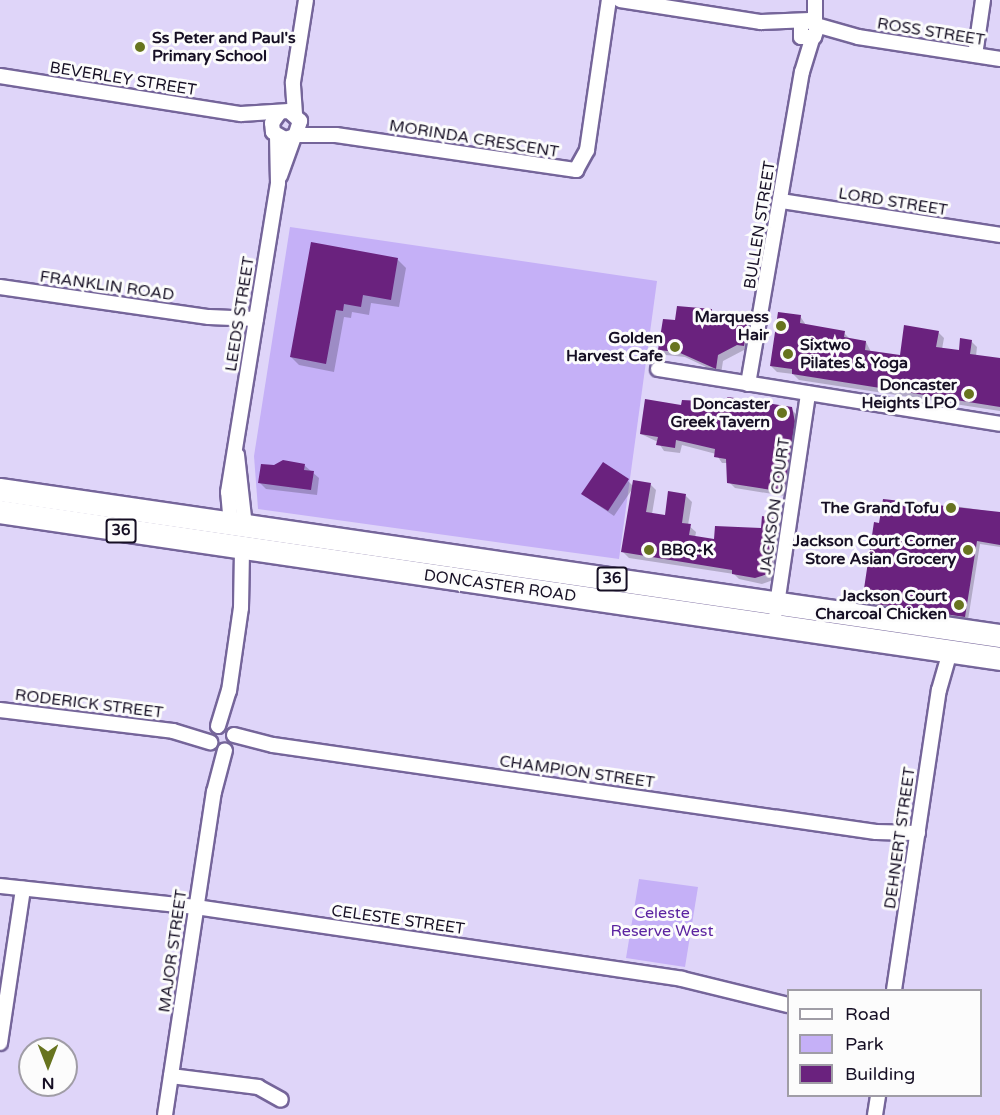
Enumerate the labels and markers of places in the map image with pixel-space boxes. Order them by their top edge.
place label: Ss Peter and Paul's Primary School [152,28,296,66]
marker: Ss Peter and Paul's Primary School [133,40,147,54]
place label: Marquess Hair [694,307,769,345]
marker: Marquess Hair [774,319,788,333]
place label: Golden Harvest Cafe [566,328,663,366]
place label: Sixtwo Pilates & Yoga [800,335,908,373]
marker: Golden Harvest Cafe [668,340,682,354]
marker: Sixtwo Pilates & Yoga [781,347,795,361]
place label: Doncaster Heights LPO [862,375,957,413]
marker: Doncaster Heights LPO [962,387,976,401]
place label: Doncaster Greek Tavern [670,394,770,432]
marker: Doncaster Greek Tavern [775,406,789,420]
place label: The Grand Tofu [821,498,939,518]
marker: The Grand Tofu [944,501,958,515]
place label: Jackson Court Corner Store Asian Grocery [793,531,956,569]
place label: BBQ-K [661,540,713,560]
marker: BBQ-K [642,543,656,557]
marker: Jackson Court Corner Store Asian Grocery [961,543,975,557]
place label: Jackson Court Charcoal Chicken [815,586,947,624]
marker: Jackson Court Charcoal Chicken [952,598,966,612]

